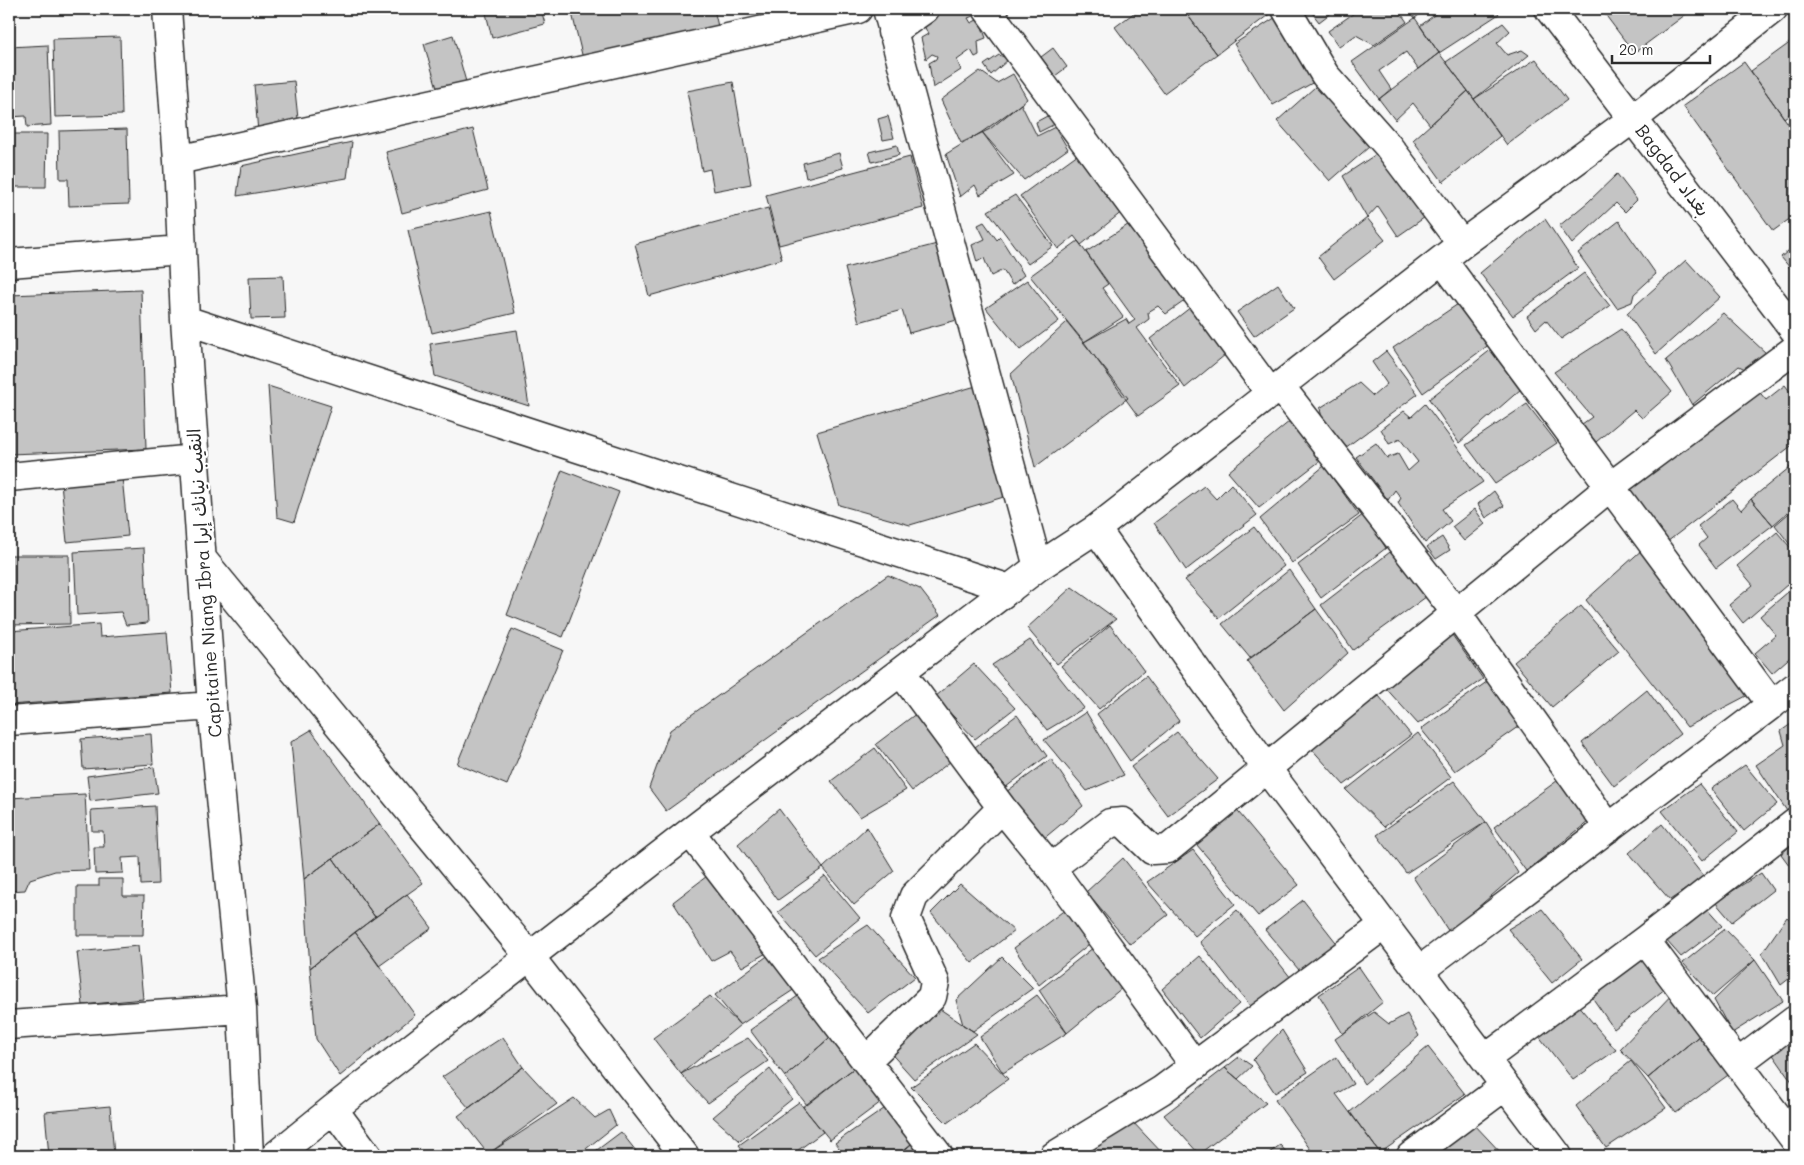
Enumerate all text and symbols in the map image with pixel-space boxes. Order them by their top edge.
scale bar [1612,32,1709,64]
text: 20 m [1619,39,1653,59]
street label: Bagdad بغداد [1630,119,1716,221]
street label: Capitaine Niang Ibra النقيب نيانك إبرا [181,428,227,738]

